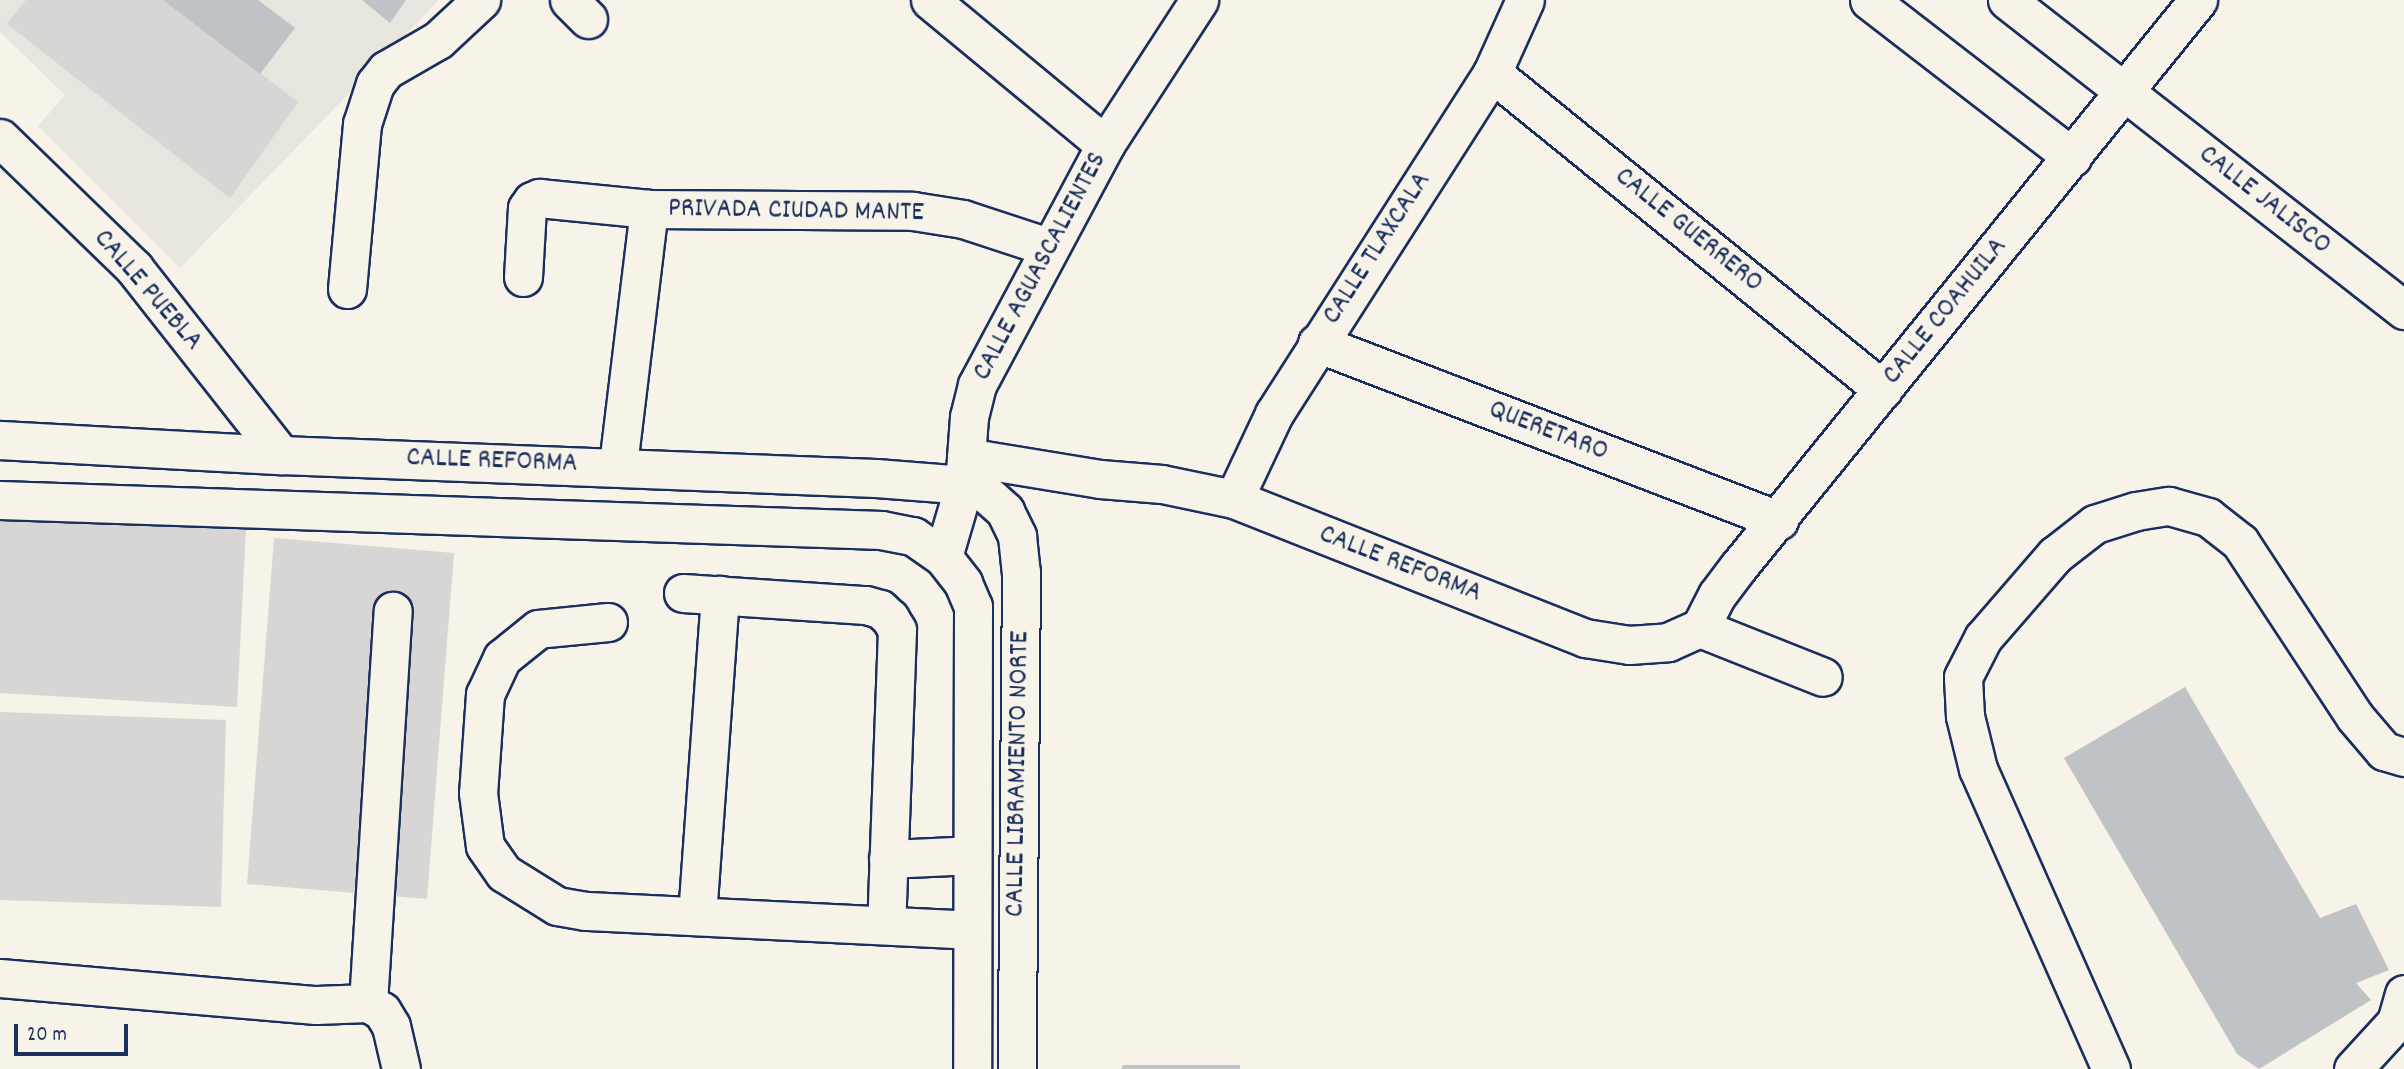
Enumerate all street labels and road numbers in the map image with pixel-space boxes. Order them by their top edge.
street label: CALLE JALISCO [2191,139,2337,263]
street label: CALLE AGUASCALIENTES [967,147,1115,387]
street label: CALLE GUERRERO [1607,161,1769,301]
street label: CALLE TLAXCALA [1316,167,1440,331]
street label: PRIVADA CIUDAD MANTE [668,193,924,231]
street label: CALLE PUEBLA [85,223,209,359]
street label: CALLE COAHUILA [1876,232,2016,392]
street label: QUERETARO [1484,394,1612,470]
street label: CALLE REFORMA [406,442,578,482]
street label: CALLE REFORMA [1314,519,1486,611]
street label: CALLE LIBRAMIENTO NORTE [1000,631,1038,917]

